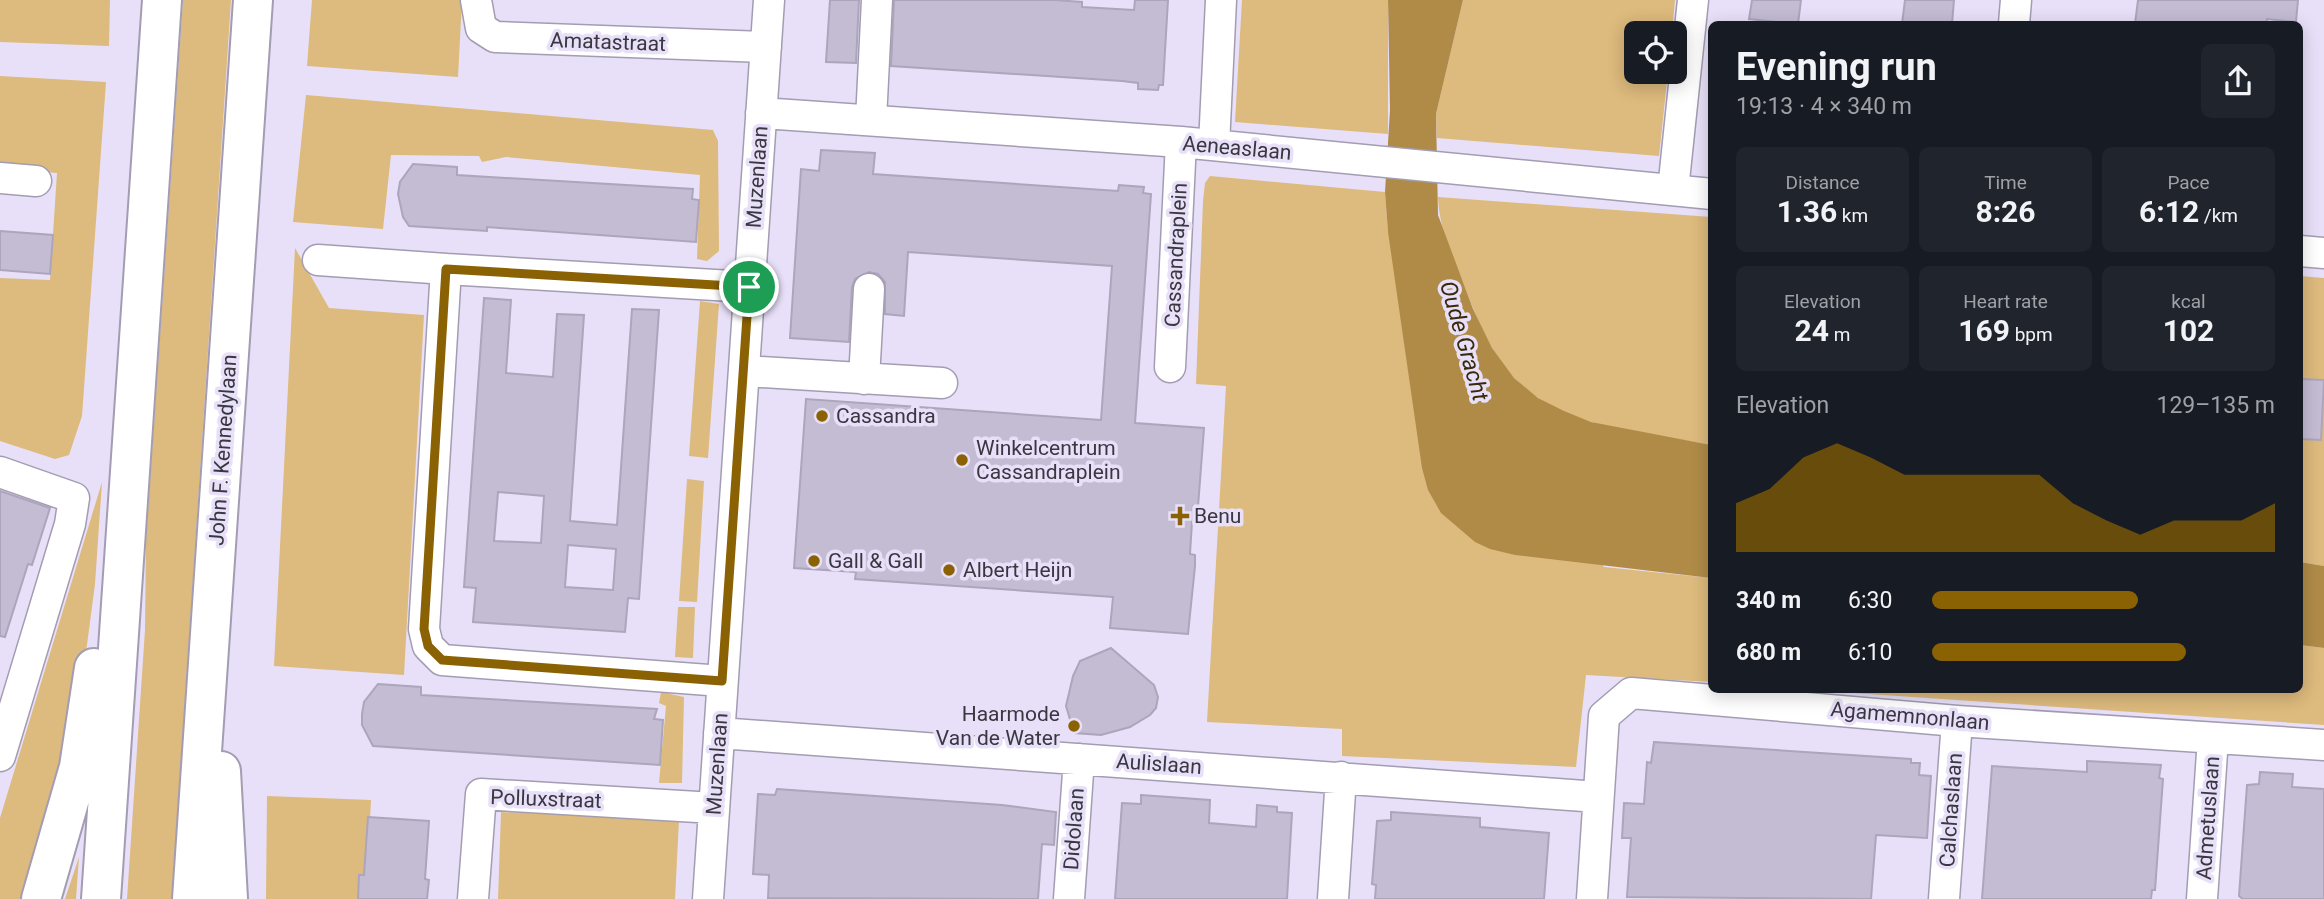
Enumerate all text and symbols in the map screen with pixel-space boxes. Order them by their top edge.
map controls [1624,21,1687,84]
button: locate [1624,21,1687,84]
street label: Amatastraat [550,28,666,56]
button: share [2201,44,2275,118]
text: Evening run [1736,45,1937,89]
text: 19:13 · 4 × 340 m [1736,93,1912,120]
street label: Muzenlaan [741,125,773,229]
street label: Aeneaslaan [1181,131,1293,165]
text: Distance [1786,171,1859,194]
text: Time [1984,171,2027,194]
text: Pace [2167,171,2210,194]
street label: Cassandraplein [1160,182,1192,328]
text: 1.36 [1777,194,1837,229]
text: 8:26 [1975,194,2036,229]
text: 6:12 [2139,194,2199,229]
text: km [1837,204,1868,227]
text: /km [2199,204,2238,227]
pin [719,257,779,317]
icon: arrive [730,268,768,306]
water label: Oude Gracht [1434,278,1494,405]
text: Elevation [1784,290,1861,313]
text: Heart rate [1963,290,2048,313]
text: kcal [2171,290,2206,313]
text: 24 [1795,313,1829,348]
text: 169 [1958,313,2010,348]
text: 102 [2163,313,2214,348]
text: m [1829,323,1850,346]
text: bpm [2010,323,2053,346]
street label: John F. Kennedylaan [204,354,242,546]
text: Elevation [1736,392,1829,419]
text: 129–135 m [2156,392,2275,419]
place label: Cassandra [836,404,936,428]
marker: Cassandra [814,408,830,424]
place label: Winkelcentrum Cassandraplein [976,436,1121,484]
marker: Winkelcentrum Cassandraplein [954,452,970,468]
place label: Benu [1194,504,1241,528]
marker: Benu [1172,508,1188,524]
place label: Gall & Gall [828,549,923,573]
marker: Gall & Gall [806,553,822,569]
place label: Albert Heijn [963,558,1072,582]
marker: Albert Heijn [941,562,957,578]
text: 340 m [1736,587,1801,614]
text: 6:30 [1848,587,1892,614]
text: 680 m [1736,639,1801,666]
text: 6:10 [1848,639,1892,666]
street label: Agamemnonlaan [1829,697,1991,735]
place label: Haarmode Van de Water [936,702,1060,750]
street label: Muzenlaan [701,712,733,816]
marker: Haarmode Van de Water [1066,718,1082,734]
street label: Aulislaan [1115,749,1203,779]
street label: Calchaslaan [1935,752,1967,868]
street label: Admetuslaan [2192,755,2224,881]
street label: Polluxstraat [490,785,602,813]
street label: Didolaan [1059,787,1089,871]

